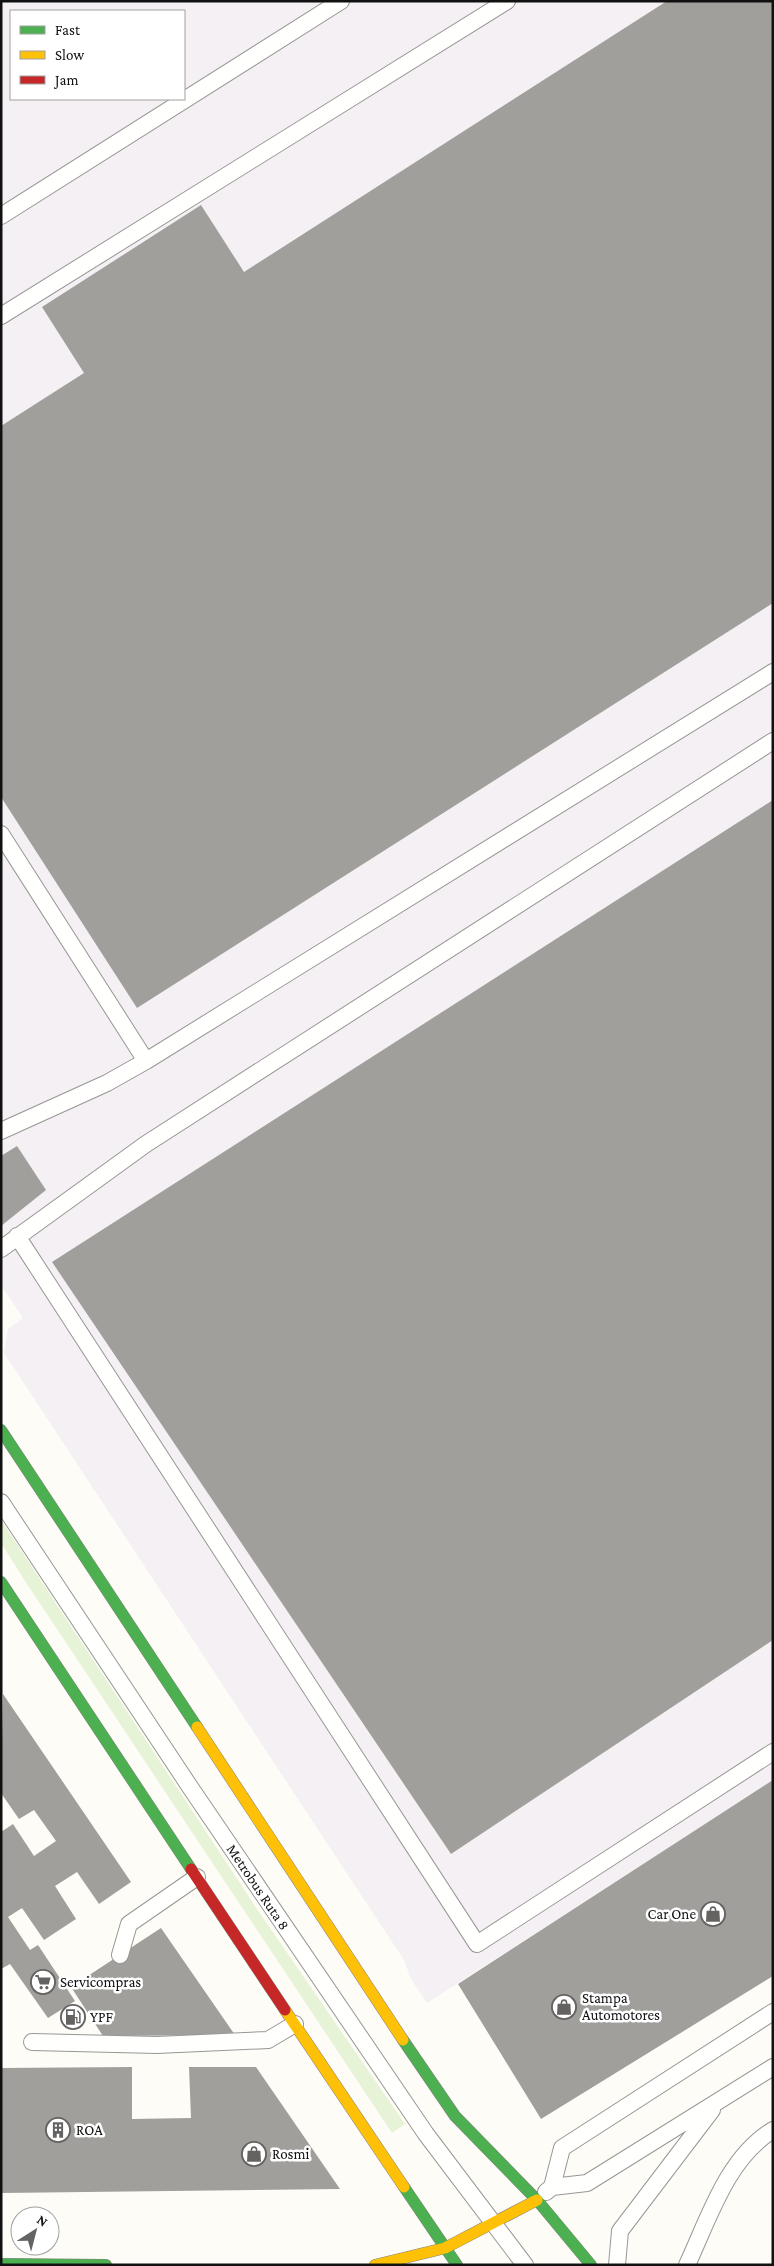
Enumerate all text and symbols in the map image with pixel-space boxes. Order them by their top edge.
legend [10,10,185,100]
text: Fast [55,22,81,38]
text: Slow [55,47,85,63]
text: Jam [53,72,78,89]
street label: Metrobus Ruta 8 [224,1841,292,1933]
shop icon: Car One [700,1901,726,1927]
place label: Car One [647,1906,696,1922]
supermarket icon: Servicompras [30,1969,56,1995]
place label: Servicompras [60,1974,141,1991]
place label: Stampa Automotores [582,1990,660,2023]
shop icon: Stampa Automotores [551,1994,577,2020]
fuel station icon: YPF [60,2004,86,2030]
place label: YPF [90,2009,113,2025]
building icon: ROA [45,2117,71,2143]
place label: ROA [76,2122,103,2138]
shop icon: Rosmi [241,2141,267,2167]
place label: Rosmi [272,2146,310,2162]
north arrow [10,2206,60,2256]
text: N [34,2211,52,2230]

